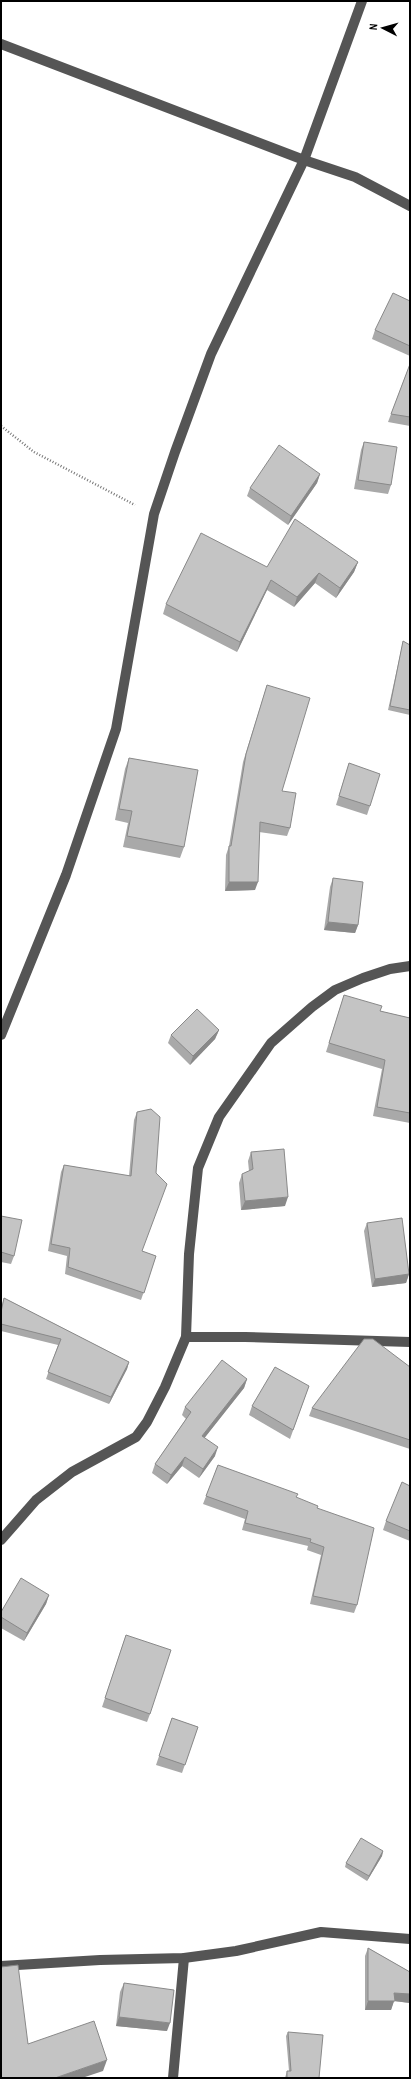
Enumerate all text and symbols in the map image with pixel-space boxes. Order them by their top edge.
north arrow [363,8,403,48]
text: N [366,23,380,31]

